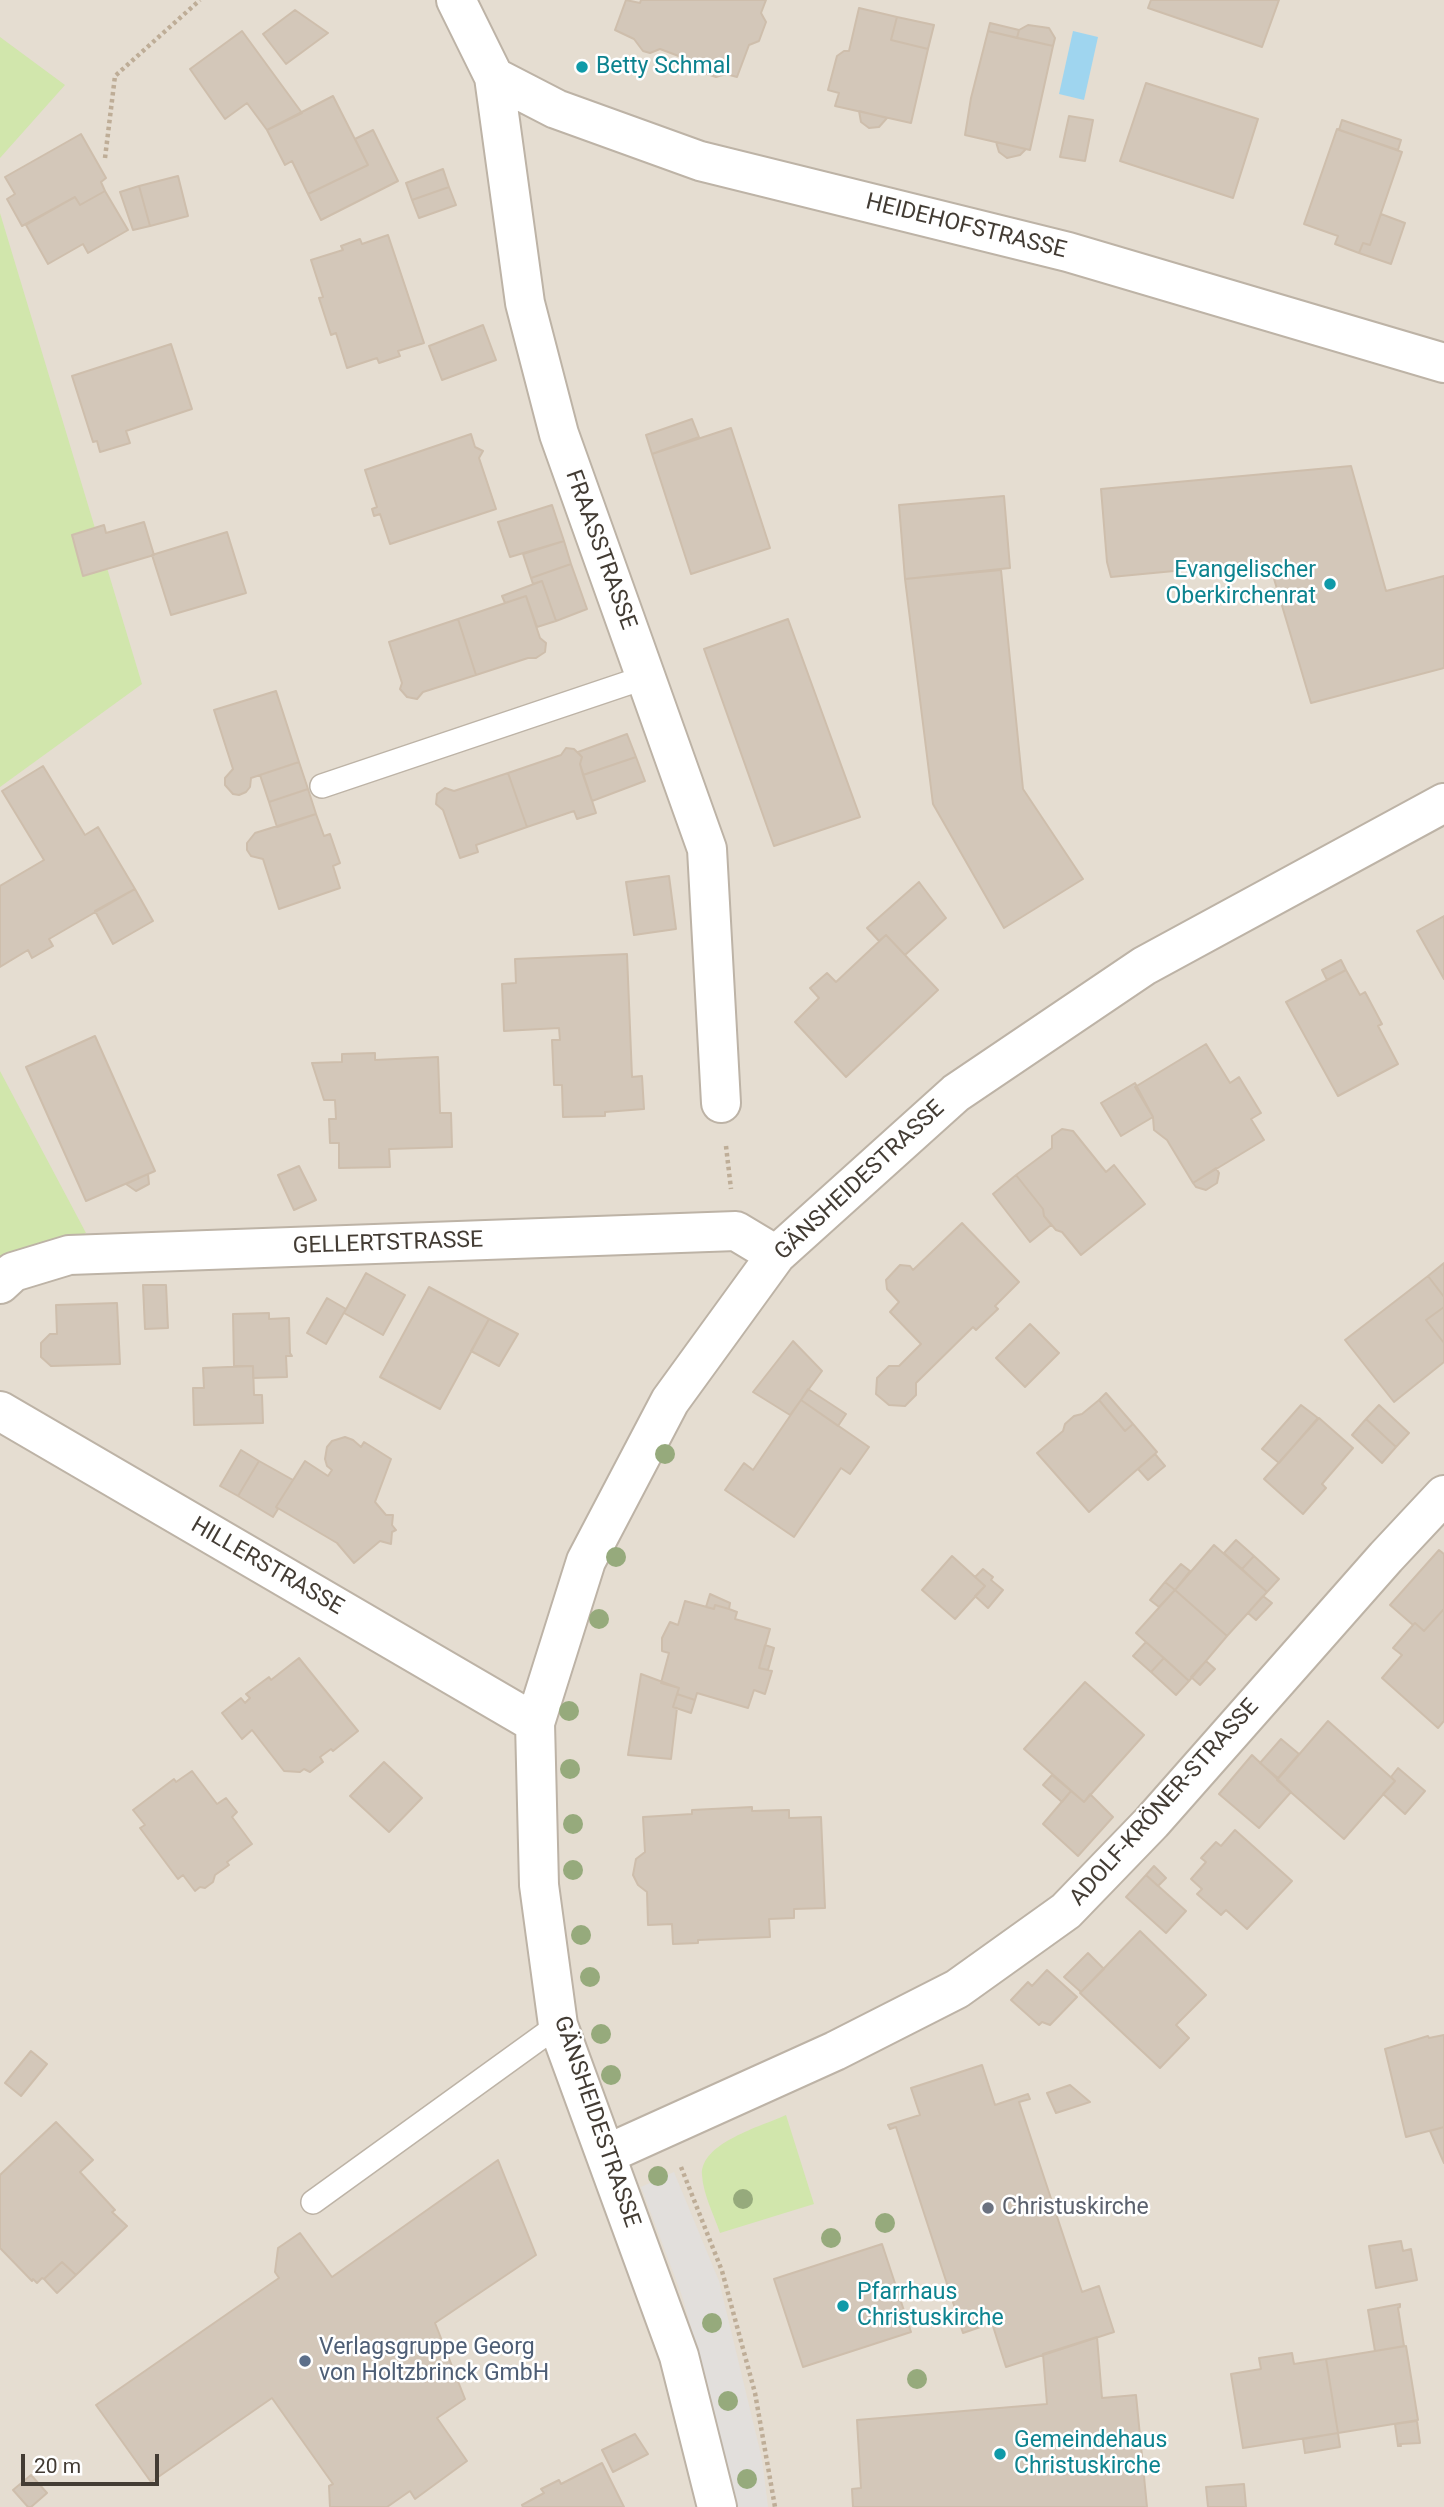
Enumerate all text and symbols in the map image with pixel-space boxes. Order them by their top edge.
place label: Betty Schmal [596,53,731,81]
marker: Betty Schmal [574,59,590,75]
street label: HEIDEHOFSTRASSE [863,189,1069,265]
street label: FRAASSTRASSE [558,467,642,633]
place label: Evangelischer Oberkirchenrat [1165,557,1316,611]
marker: Evangelischer Oberkirchenrat [1322,576,1338,592]
street label: GÄNSHEIDESTRASSE [770,1095,950,1267]
street label: GELLERTSTRASSE [292,1227,484,1261]
street label: HILLERSTRASSE [186,1512,348,1622]
street label: ADOLF-KRÖNER-STRASSE [1065,1694,1265,1912]
street label: GÄNSHEIDESTRASSE [547,2013,645,2231]
place label: Christuskirche [1002,2194,1149,2222]
marker: Christuskirche [980,2200,996,2216]
place label: Pfarrhaus Christuskirche [857,2279,1004,2333]
marker: Pfarrhaus Christuskirche [835,2298,851,2314]
place label: Verlagsgruppe Georg von Holtzbrinck GmbH [319,2334,549,2388]
marker: Verlagsgruppe Georg von Holtzbrinck GmbH [297,2353,313,2369]
place label: Gemeindehaus Christuskirche [1014,2427,1167,2481]
scale bar [24,2440,163,2484]
marker: Gemeindehaus Christuskirche [992,2446,1008,2462]
text: 20 m [34,2454,81,2478]

